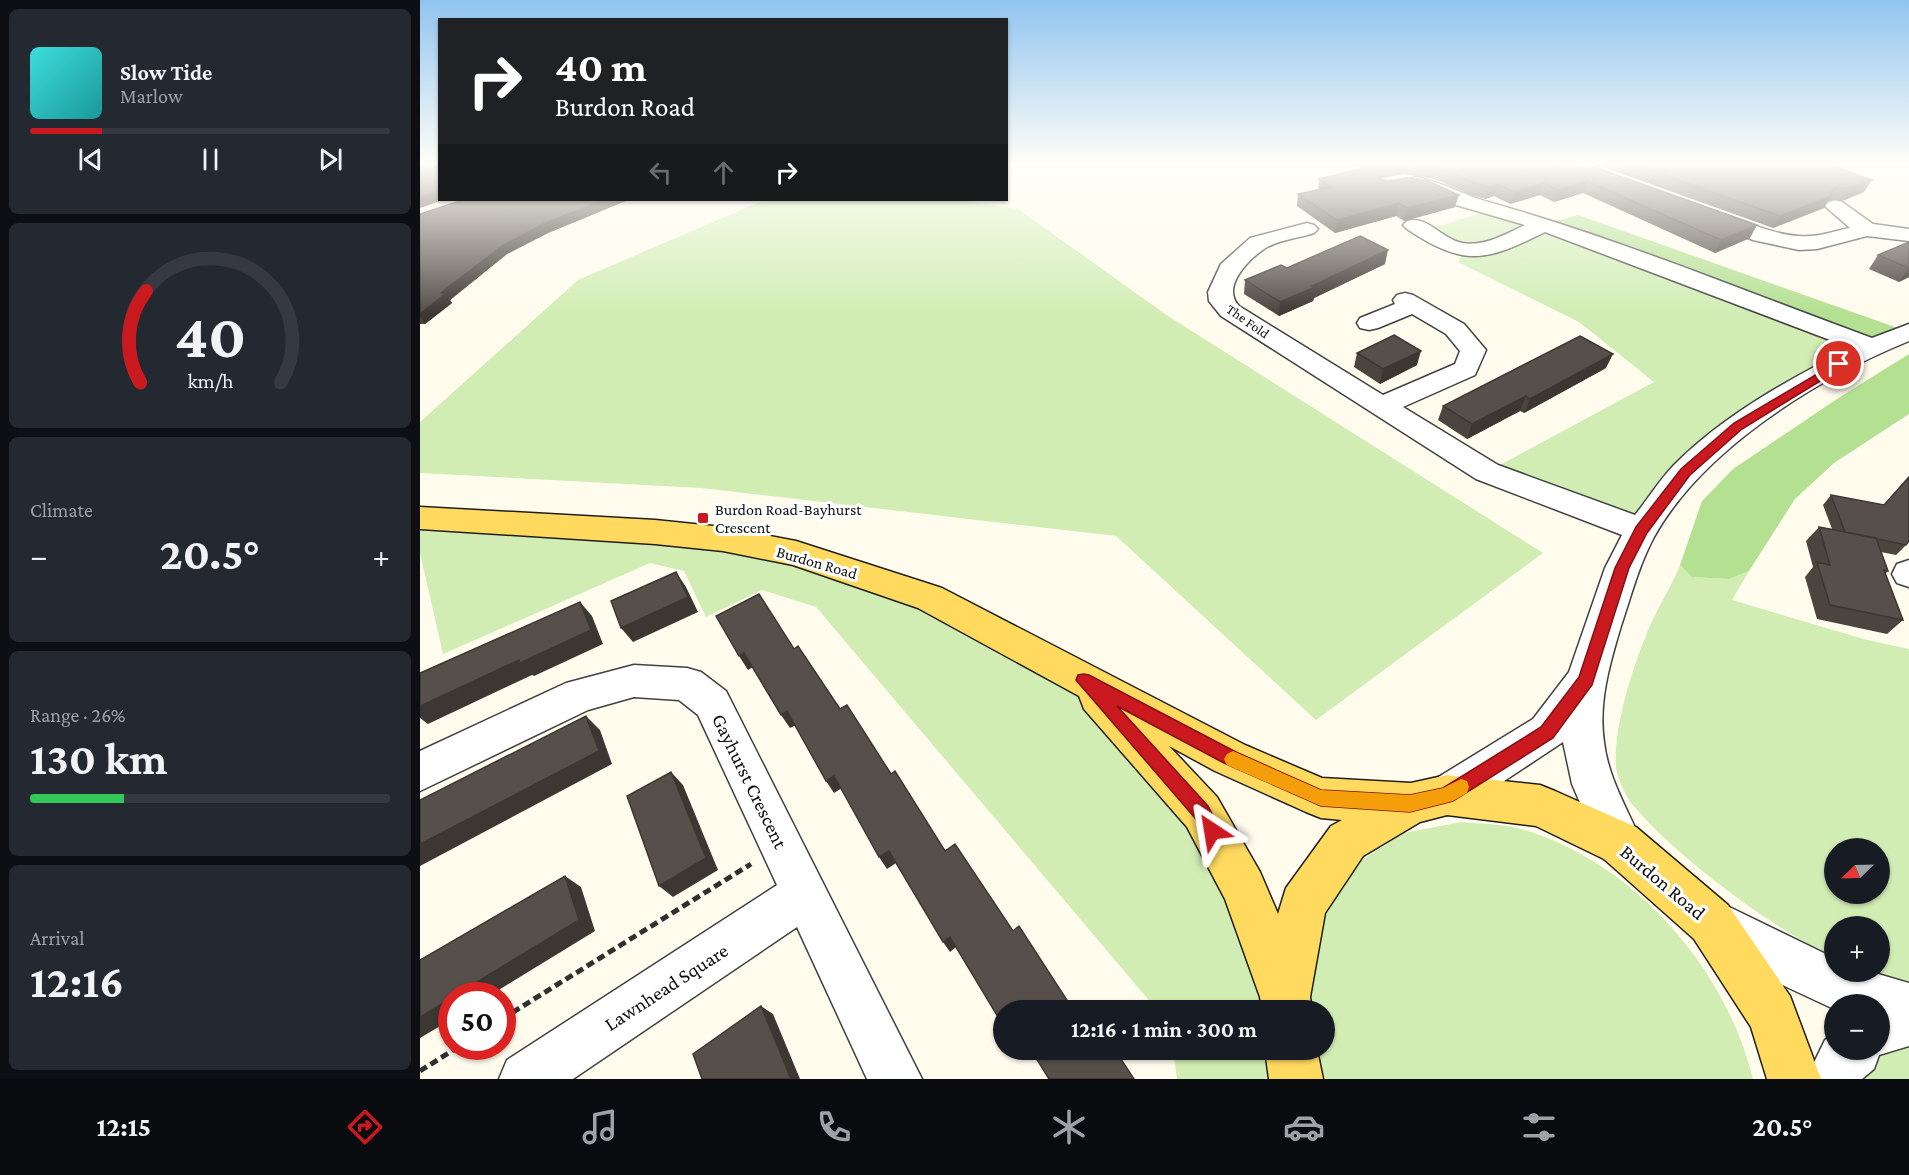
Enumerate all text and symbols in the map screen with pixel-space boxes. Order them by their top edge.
icon: right [456,42,534,120]
text: 40 m [555,43,647,90]
text: Slow Tide [120,60,212,85]
text: Marlow [120,85,183,107]
text: Burdon Road [555,92,695,122]
icon: previous [74,143,107,176]
icon: pause [194,143,227,176]
icon: next [314,143,347,176]
icon: left [644,156,677,189]
icon: ahead [707,156,740,189]
icon: right [770,156,803,189]
text: 40 [174,301,246,370]
street label: The Fold [1224,301,1273,342]
pin [1813,338,1864,389]
icon: arrive [1822,347,1855,380]
text: km/h [187,369,234,393]
text: Climate [30,499,93,521]
place label: Burdon Road-Bayhurst Crescent [715,501,862,536]
marker: Burdon Road-Bayhurst Crescent [696,511,710,525]
text: 20.5° [160,529,260,579]
text: − [30,537,47,574]
text: + [373,537,390,574]
street label: Burdon Road [775,543,860,582]
text: Range · 26% [30,704,126,726]
street label: Gayhurst Crescent [707,710,792,853]
text: 130 km [30,734,167,784]
position arrow [1180,799,1244,863]
north arrow [1824,838,1890,904]
map controls [1824,838,1890,1060]
street label: Burdon Road [1616,840,1710,924]
button: + [1824,916,1890,982]
text: Arrival [30,927,84,949]
street label: Lawnhead Square [600,939,733,1036]
text: 12:16 [30,957,124,1007]
speed limit sign: 50 [438,982,516,1060]
button: − [1824,994,1890,1060]
text: 12:16 · 1 min · 300 m [1071,1017,1257,1042]
icon: directions [344,1106,386,1148]
icon: music [579,1106,621,1148]
icon: phone [813,1106,855,1148]
icon: climate [1048,1106,1090,1148]
icon: car [1283,1106,1325,1148]
icon: filters [1518,1106,1560,1148]
text: 12:15 [96,1112,151,1142]
text: 20.5° [1752,1112,1813,1142]

